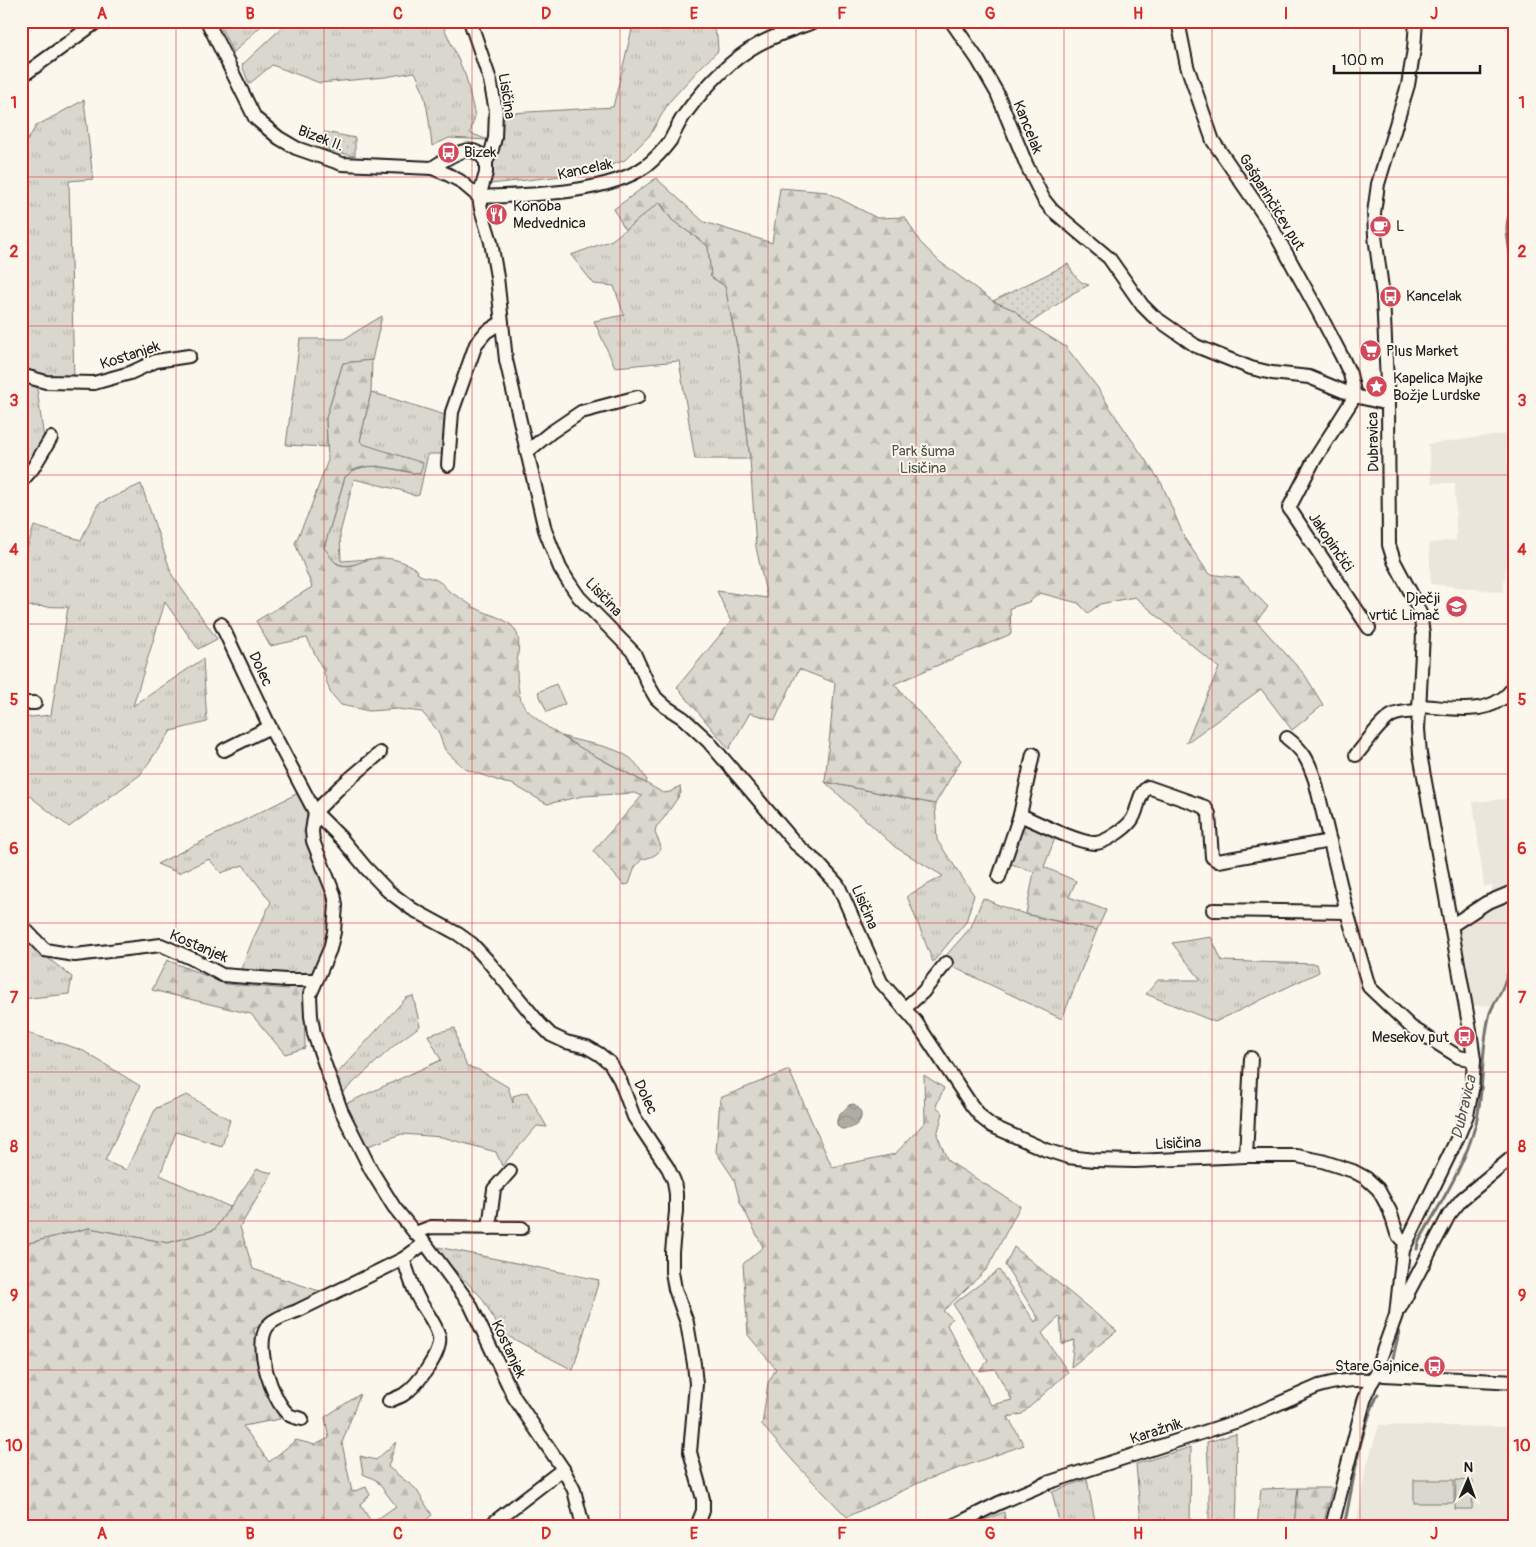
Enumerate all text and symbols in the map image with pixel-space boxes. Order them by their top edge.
text: A [97,4,108,24]
text: B [245,4,255,24]
text: C [393,4,403,24]
text: D [541,4,551,24]
text: E [690,4,699,24]
text: F [837,4,847,24]
text: G [985,4,996,24]
text: H [1133,4,1143,24]
text: I [1284,4,1288,24]
text: J [1430,4,1438,24]
scale bar [1334,42,1480,74]
text: 100 m [1341,51,1384,70]
street label: Lisičina [494,72,520,120]
text: 1 [11,93,17,113]
text: 1 [1519,93,1525,113]
street label: Kancelak [1008,98,1047,157]
street label: Bizek II. [295,121,346,156]
bus stop icon: Bizek [436,140,460,164]
place label: Bizek [464,143,497,162]
street label: Gašparinčićev put [1234,150,1309,255]
street label: Kancelak [556,154,615,185]
place label: Konoba Medvednica [513,197,586,233]
restaurant icon: Konoba Medvednica [485,203,509,227]
cafe icon: L [1368,214,1392,238]
place label: L [1396,217,1404,236]
text: 2 [10,242,19,262]
text: 2 [1518,242,1527,262]
bus stop icon: Kancelak [1378,284,1402,308]
place label: Kancelak [1406,287,1463,306]
street label: Kostanjek [98,337,163,374]
supermarket icon: Plus Market [1358,339,1382,363]
place label: Plus Market [1386,342,1459,361]
place label: Kapelica Majke Božje Lurdske [1393,369,1483,405]
place icon: Kapelica Majke Božje Lurdske [1365,375,1389,399]
text: 3 [10,391,19,411]
text: 3 [1518,391,1527,411]
street label: Dubravica [1363,412,1384,472]
park label: Park šuma Lisičina [891,442,955,478]
street label: Jakopinčići [1304,509,1358,576]
text: 4 [9,540,19,560]
text: 4 [1517,540,1527,560]
street label: Lisičina [581,574,626,621]
place label: Dječji vrtić Limač [1368,589,1440,625]
school or university icon: Dječji vrtić Limač [1444,595,1468,619]
street label: Dolec [244,649,277,690]
text: 5 [10,690,19,710]
text: 5 [1518,690,1527,710]
text: 6 [9,839,19,859]
text: 6 [1517,839,1527,859]
street label: Lisičina [847,882,882,932]
street label: Kostanjek [167,926,232,968]
text: 7 [10,988,19,1008]
text: 7 [1518,988,1527,1008]
bus stop icon: Mesekov put [1453,1025,1477,1049]
place label: Mesekov put [1372,1028,1450,1047]
water label: Dubravica [1447,1072,1481,1141]
street label: Dolec [629,1077,662,1118]
street label: Lisičina [1154,1133,1202,1154]
text: 8 [10,1137,18,1157]
text: 8 [1518,1137,1526,1157]
text: 9 [10,1286,18,1306]
text: 9 [1518,1286,1526,1306]
street label: Kostanjek [487,1317,531,1382]
bus stop icon: Stare Gajnice [1423,1354,1447,1378]
place label: Stare Gajnice [1335,1357,1420,1376]
street label: Karažnik [1128,1414,1185,1449]
text: 10 [5,1436,23,1456]
text: 10 [1513,1436,1531,1456]
north arrow [1444,1454,1494,1504]
text: N [1463,1459,1473,1476]
text: A [97,1524,108,1544]
text: B [245,1524,255,1544]
text: C [393,1524,403,1544]
text: D [541,1524,551,1544]
text: E [690,1524,699,1544]
text: F [837,1524,847,1544]
text: G [985,1524,996,1544]
text: H [1133,1524,1143,1544]
text: I [1284,1524,1288,1544]
text: J [1430,1524,1438,1544]

